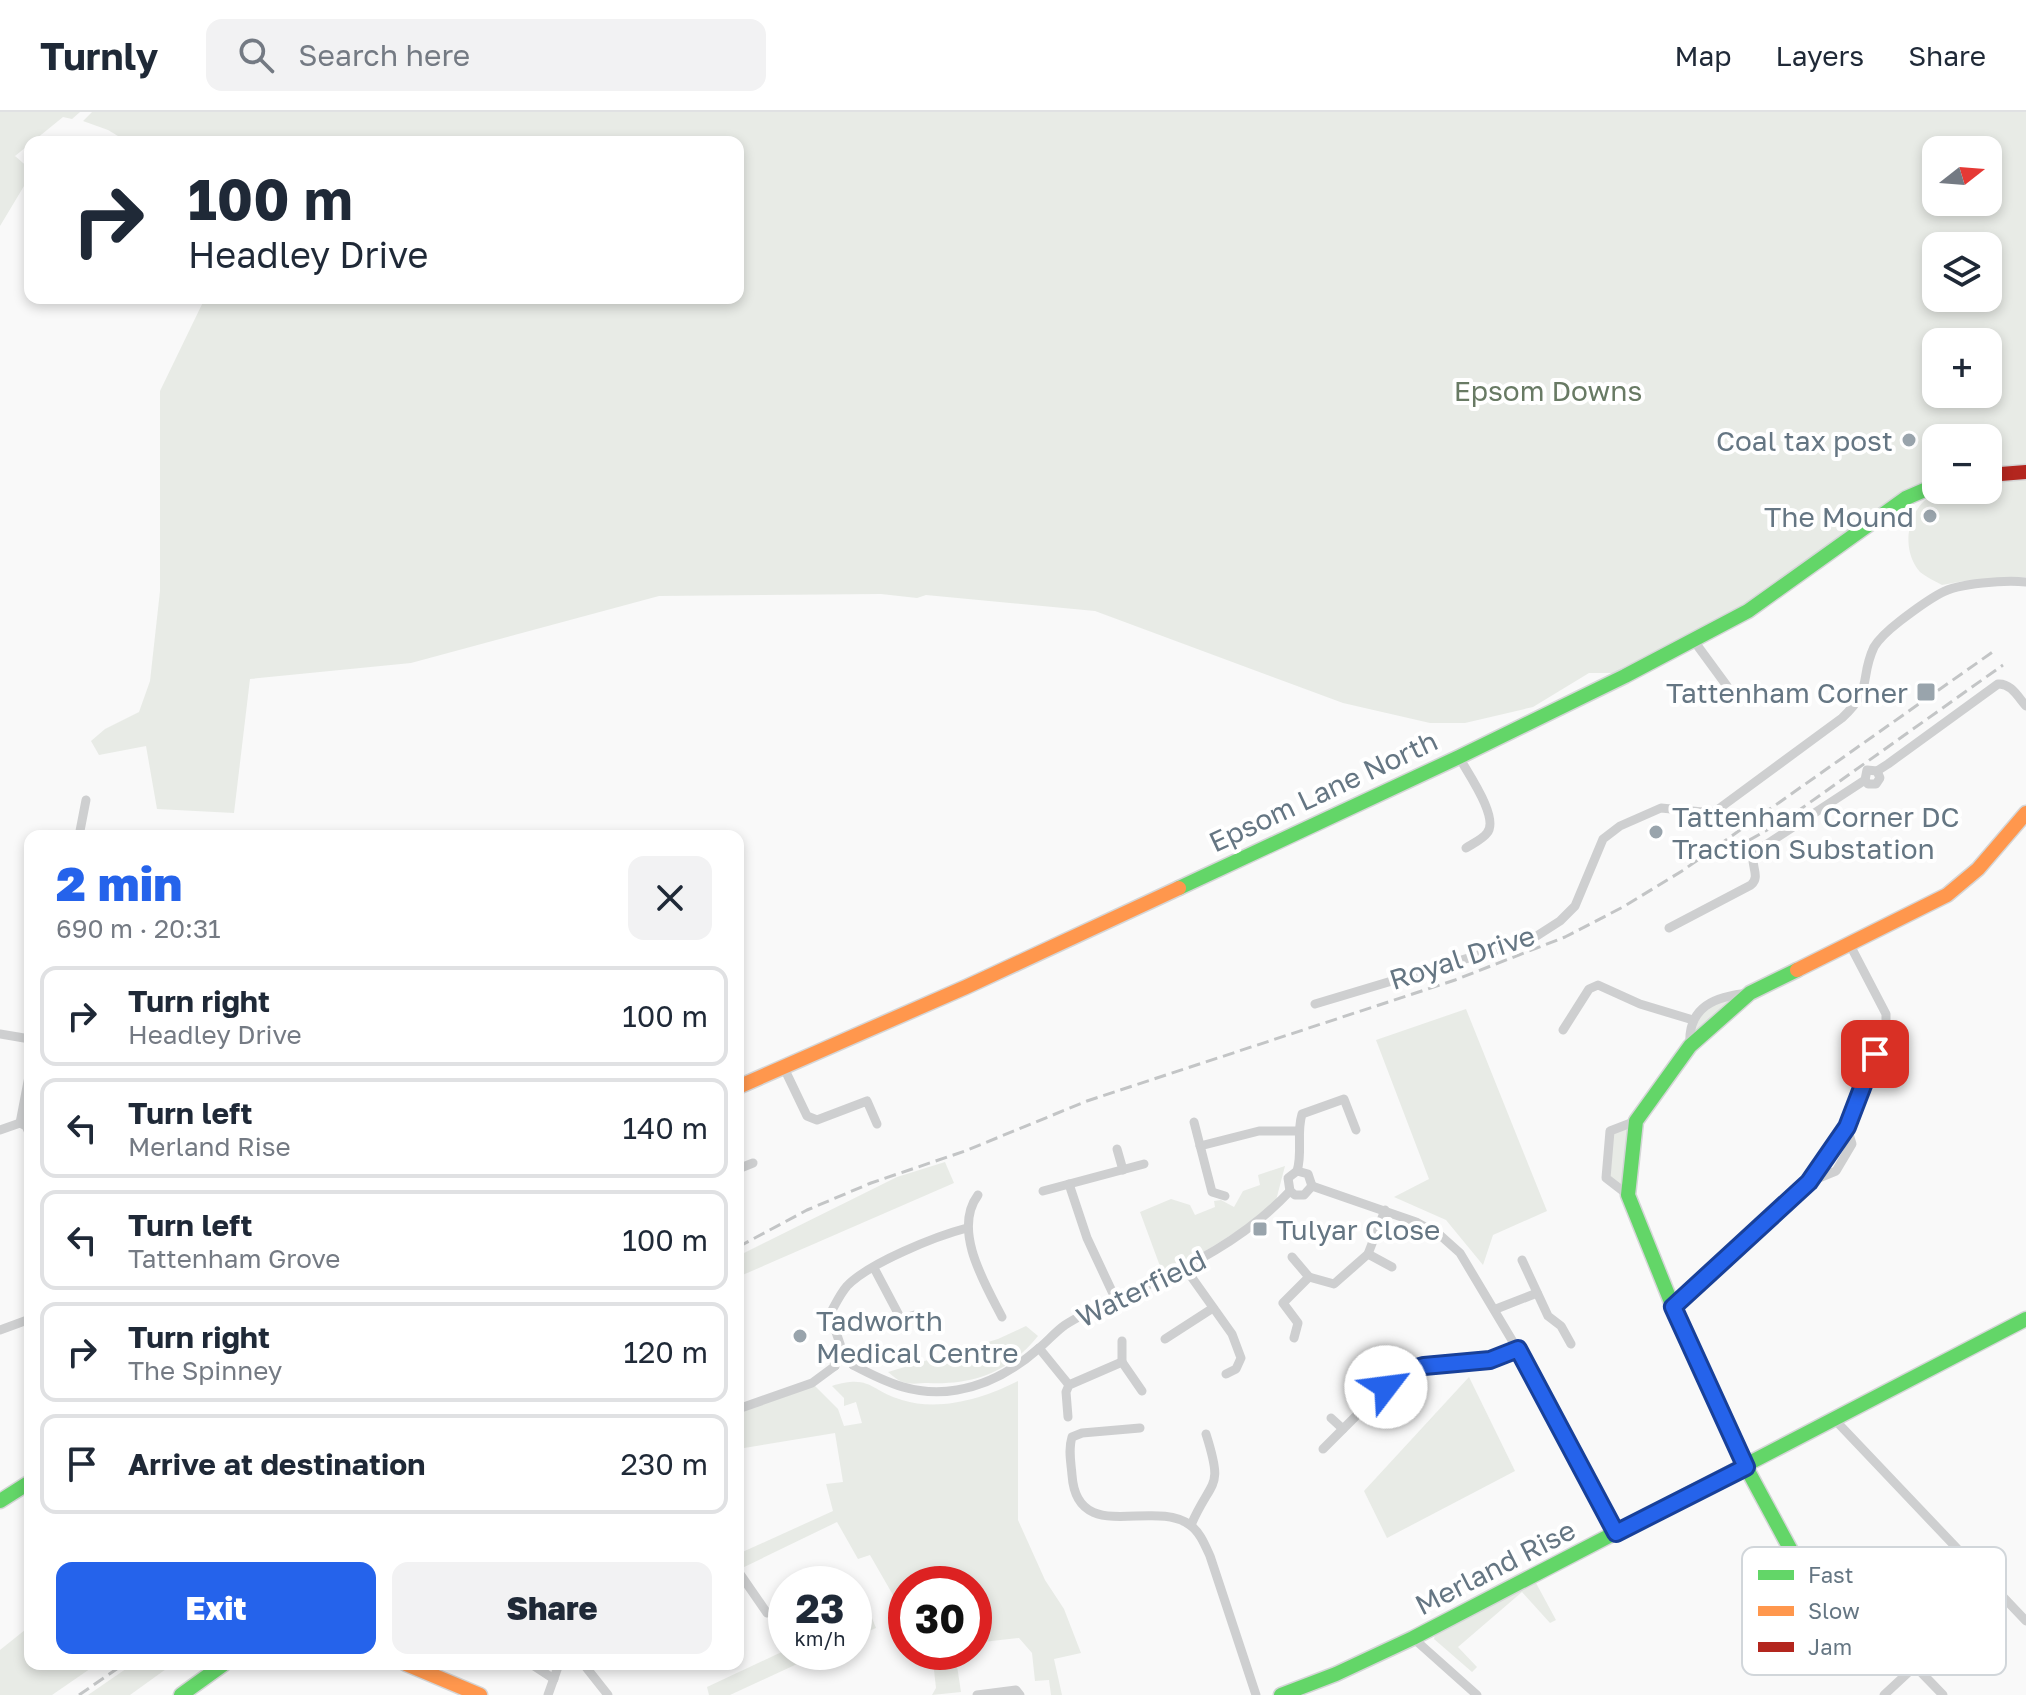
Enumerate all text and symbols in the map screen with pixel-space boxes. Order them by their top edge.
search box [206,19,766,91]
text: Turnly [40,33,158,78]
icon: search [234,33,278,77]
text: Search here [298,37,470,73]
text: Map [1674,39,1732,72]
text: Layers [1776,39,1864,72]
text: Share [1908,39,1986,72]
north arrow [1922,136,2002,216]
map controls [1922,136,2002,504]
text: 100 m [188,165,353,232]
icon: right [56,168,160,272]
button: layers [1922,232,2002,312]
text: Headley Drive [188,233,428,276]
button: + [1922,328,2002,408]
park label: Epsom Downs [1454,374,1642,407]
place label: Coal tax post [1716,424,1893,457]
button: − [1922,424,2002,504]
marker: Coal tax post [1900,431,1918,449]
place label: The Mound [1764,500,1914,533]
marker: The Mound [1921,507,1939,525]
place label: Tattenham Corner [1666,676,1908,709]
marker: Tattenham Corner [1915,681,1937,703]
street label: Epsom Lane North [1204,724,1442,858]
place label: Tattenham Corner DC Traction Substation [1672,800,1960,865]
marker: Tattenham Corner DC Traction Substation [1647,823,1665,841]
text: 2 min [56,854,182,912]
button: close [628,856,712,940]
text: 690 m · 20:31 [56,913,221,944]
street label: Royal Drive [1385,918,1539,996]
text: Turn right [128,983,270,1019]
icon: right [60,994,104,1038]
text: 100 m [622,998,708,1034]
text: Headley Drive [128,1019,302,1050]
pin [1841,1020,1909,1088]
icon: arrive [1853,1032,1897,1076]
text: Turn left [128,1095,253,1131]
icon: left [60,1106,104,1150]
text: 140 m [623,1110,708,1146]
text: Merland Rise [128,1131,291,1162]
text: Turn left [128,1207,253,1243]
place label: Tulyar Close [1276,1213,1440,1246]
icon: left [60,1218,104,1262]
marker: Tulyar Close [1251,1220,1269,1238]
text: 100 m [622,1222,708,1258]
street label: Waterfield [1071,1242,1211,1334]
text: Tattenham Grove [128,1243,340,1274]
place label: Tadworth Medical Centre [816,1304,1018,1369]
text: Turn right [128,1319,270,1355]
marker: Tadworth Medical Centre [791,1327,809,1345]
icon: right [60,1330,104,1374]
text: 120 m [623,1334,708,1370]
position arrow [1344,1345,1428,1429]
text: The Spinney [128,1355,282,1386]
icon: arrive [60,1442,104,1486]
text: Arrive at destination [128,1446,425,1482]
text: 230 m [620,1446,708,1482]
street label: Merland Rise [1410,1513,1580,1621]
legend [1742,1547,2006,1675]
text: Fast [1808,1561,1854,1588]
button: Exit [56,1562,376,1654]
button: Share [392,1562,712,1654]
speed limit sign: 30 [888,1566,992,1670]
text: 23 [796,1584,844,1632]
text: Slow [1808,1597,1860,1624]
text: km/h [795,1626,845,1650]
text: Jam [1808,1633,1852,1660]

